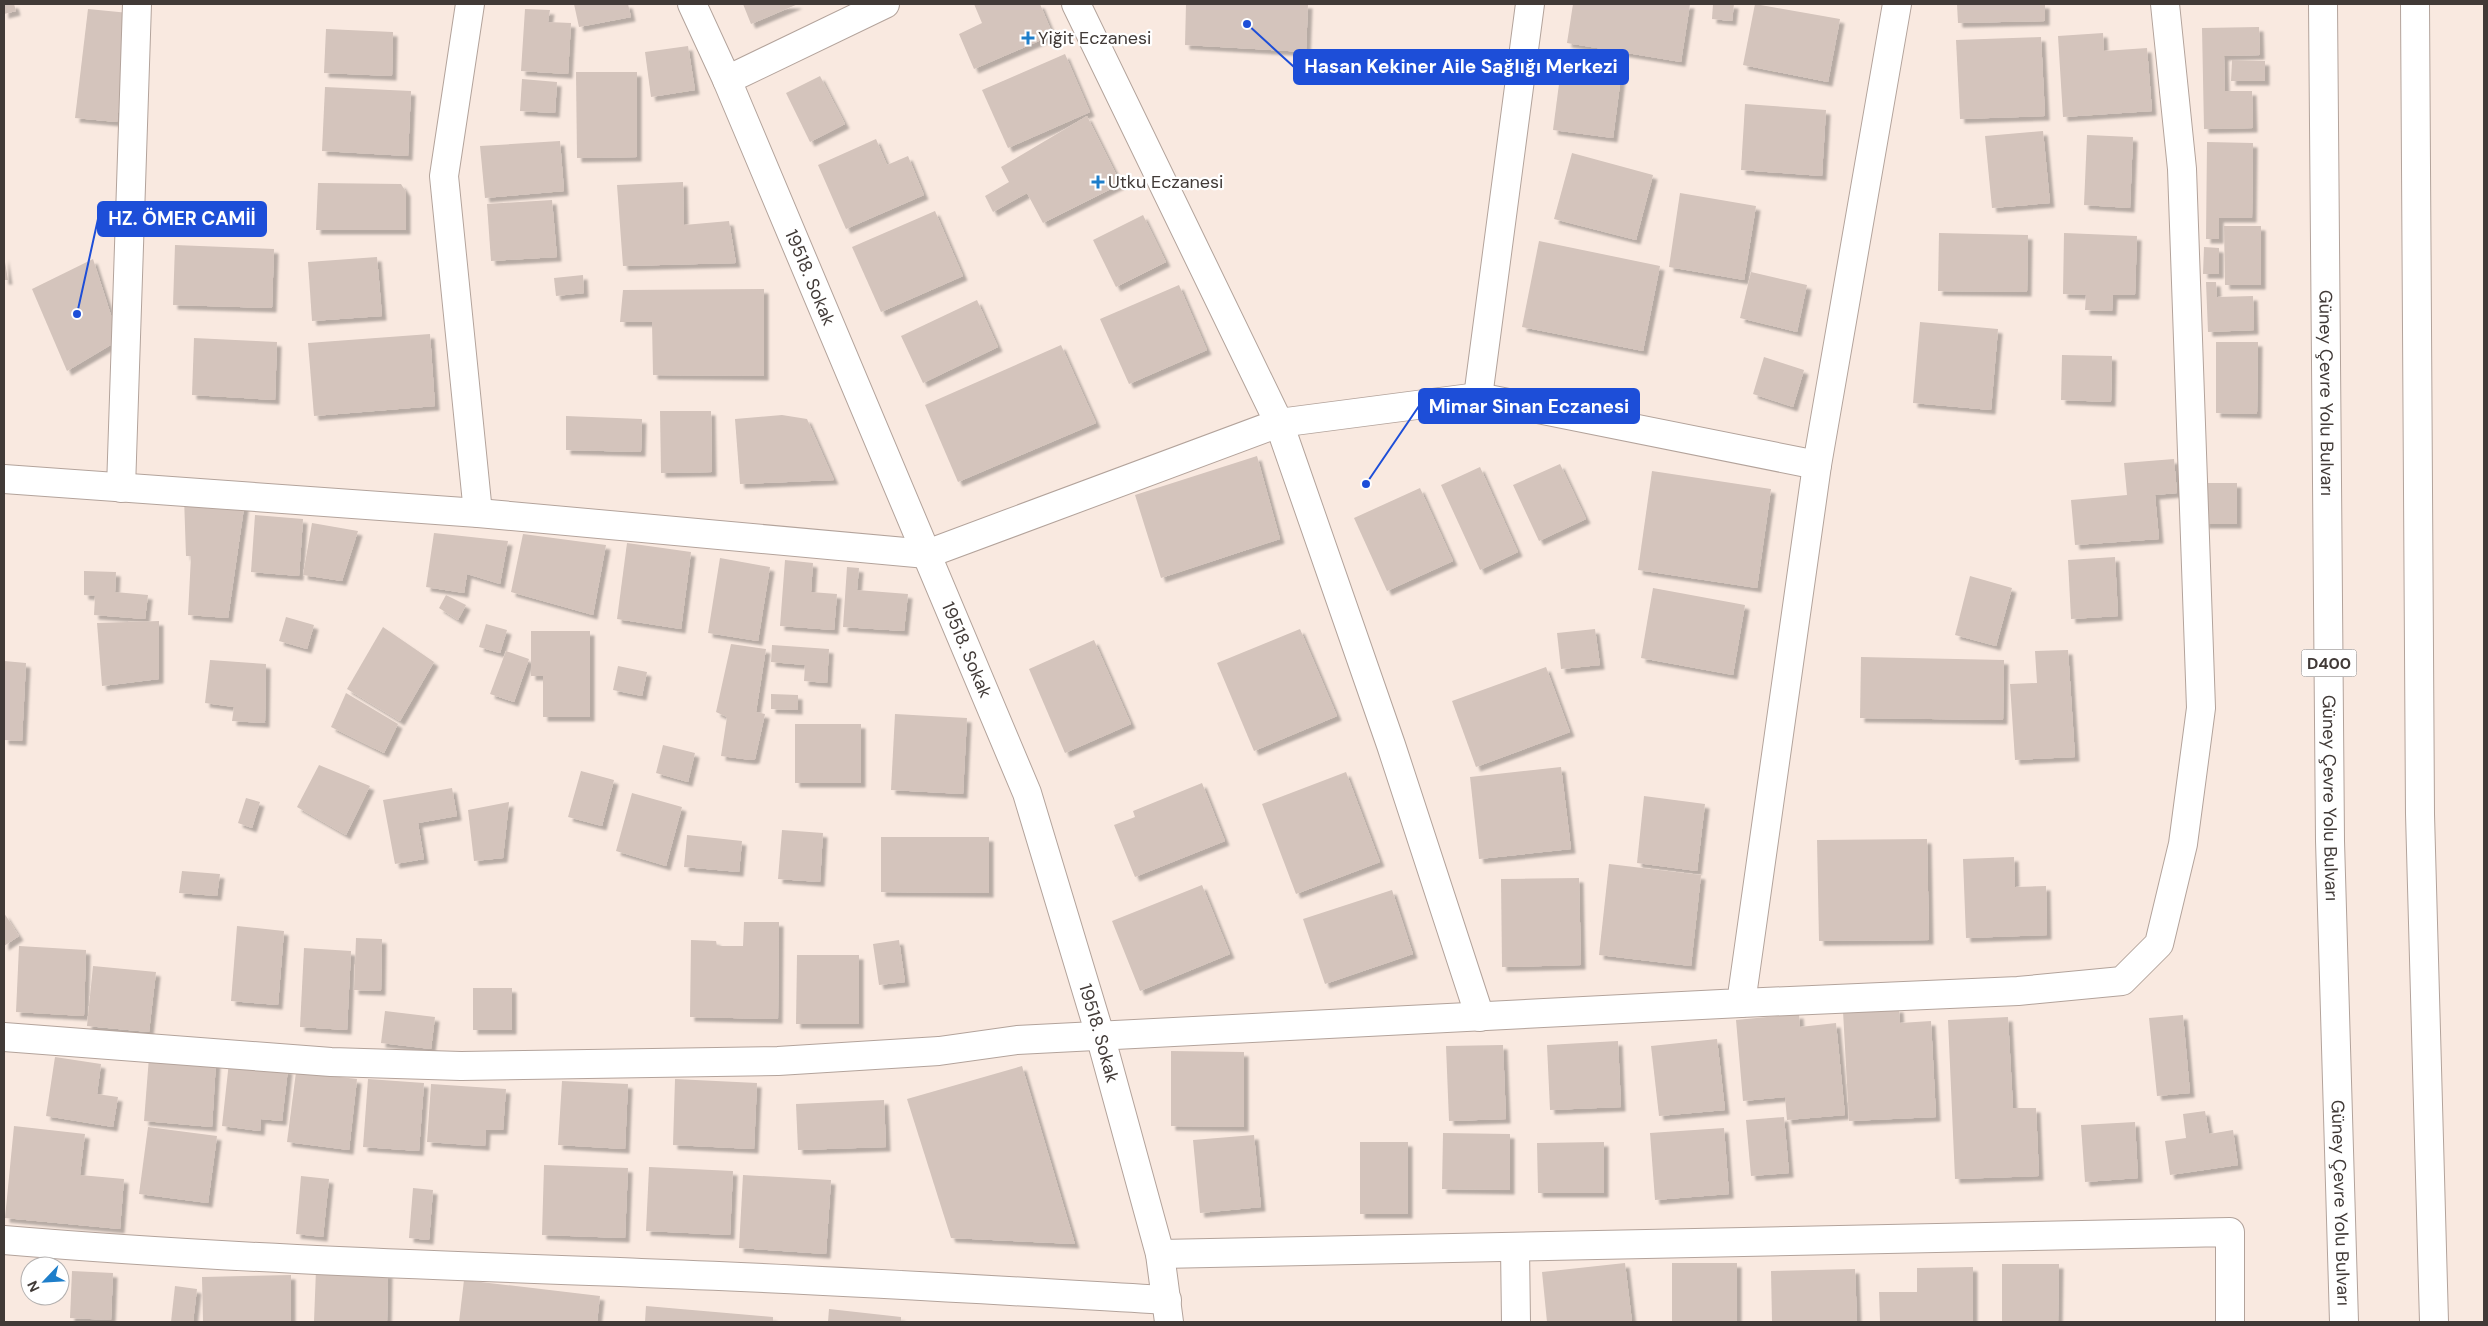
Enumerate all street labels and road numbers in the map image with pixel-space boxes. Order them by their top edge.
street label: 19518. Sokak [779,226,841,329]
street label: Güney Çevre Yolu Bulvarı [2313,290,2339,496]
street label: 19518. Sokak [936,598,998,702]
road number: D400 [2302,650,2356,676]
street label: Güney Çevre Yolu Bulvarı [2317,695,2344,901]
street label: 19518. Sokak [1073,981,1125,1085]
street label: Güney Çevre Yolu Bulvarı [2326,1099,2356,1306]

